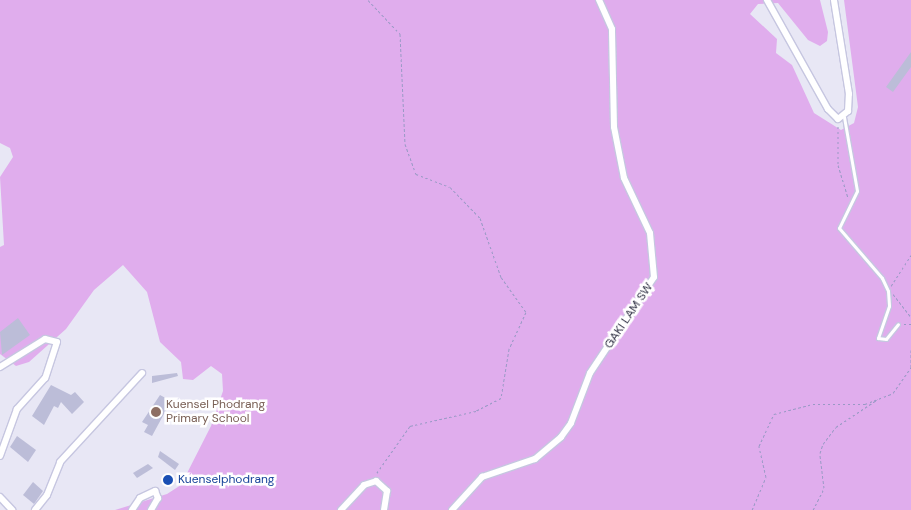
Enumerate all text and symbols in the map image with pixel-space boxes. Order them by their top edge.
street label: GAKI LAM SW [602,280,656,352]
place label: Kuensel Phodrang Primary School [166,398,265,426]
marker: Kuensel Phodrang Primary School [150,406,162,418]
place label: Kuenselphodrang [178,473,275,487]
marker: Kuenselphodrang [162,474,174,486]

